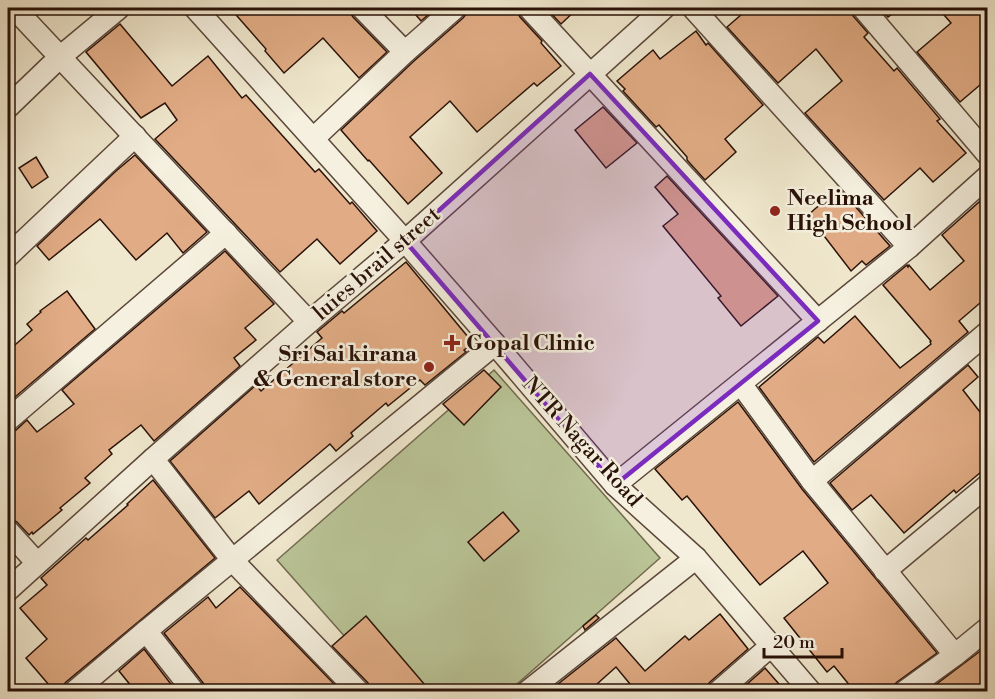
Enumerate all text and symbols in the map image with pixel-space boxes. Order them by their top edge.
place label: Neelima High School [787,185,912,237]
street label: luies brail street [308,201,446,327]
marker: Neelima High School [768,204,782,218]
place label: Gopal Clinic [466,330,595,357]
marker: Gopal Clinic [443,334,461,352]
place label: Sri Sai kirana & General store [254,341,418,393]
marker: Sri Sai kirana & General store [422,360,436,374]
street label: NTR Nagar Road [516,371,648,513]
scale bar [764,621,842,659]
text: 20 m [773,631,815,654]

